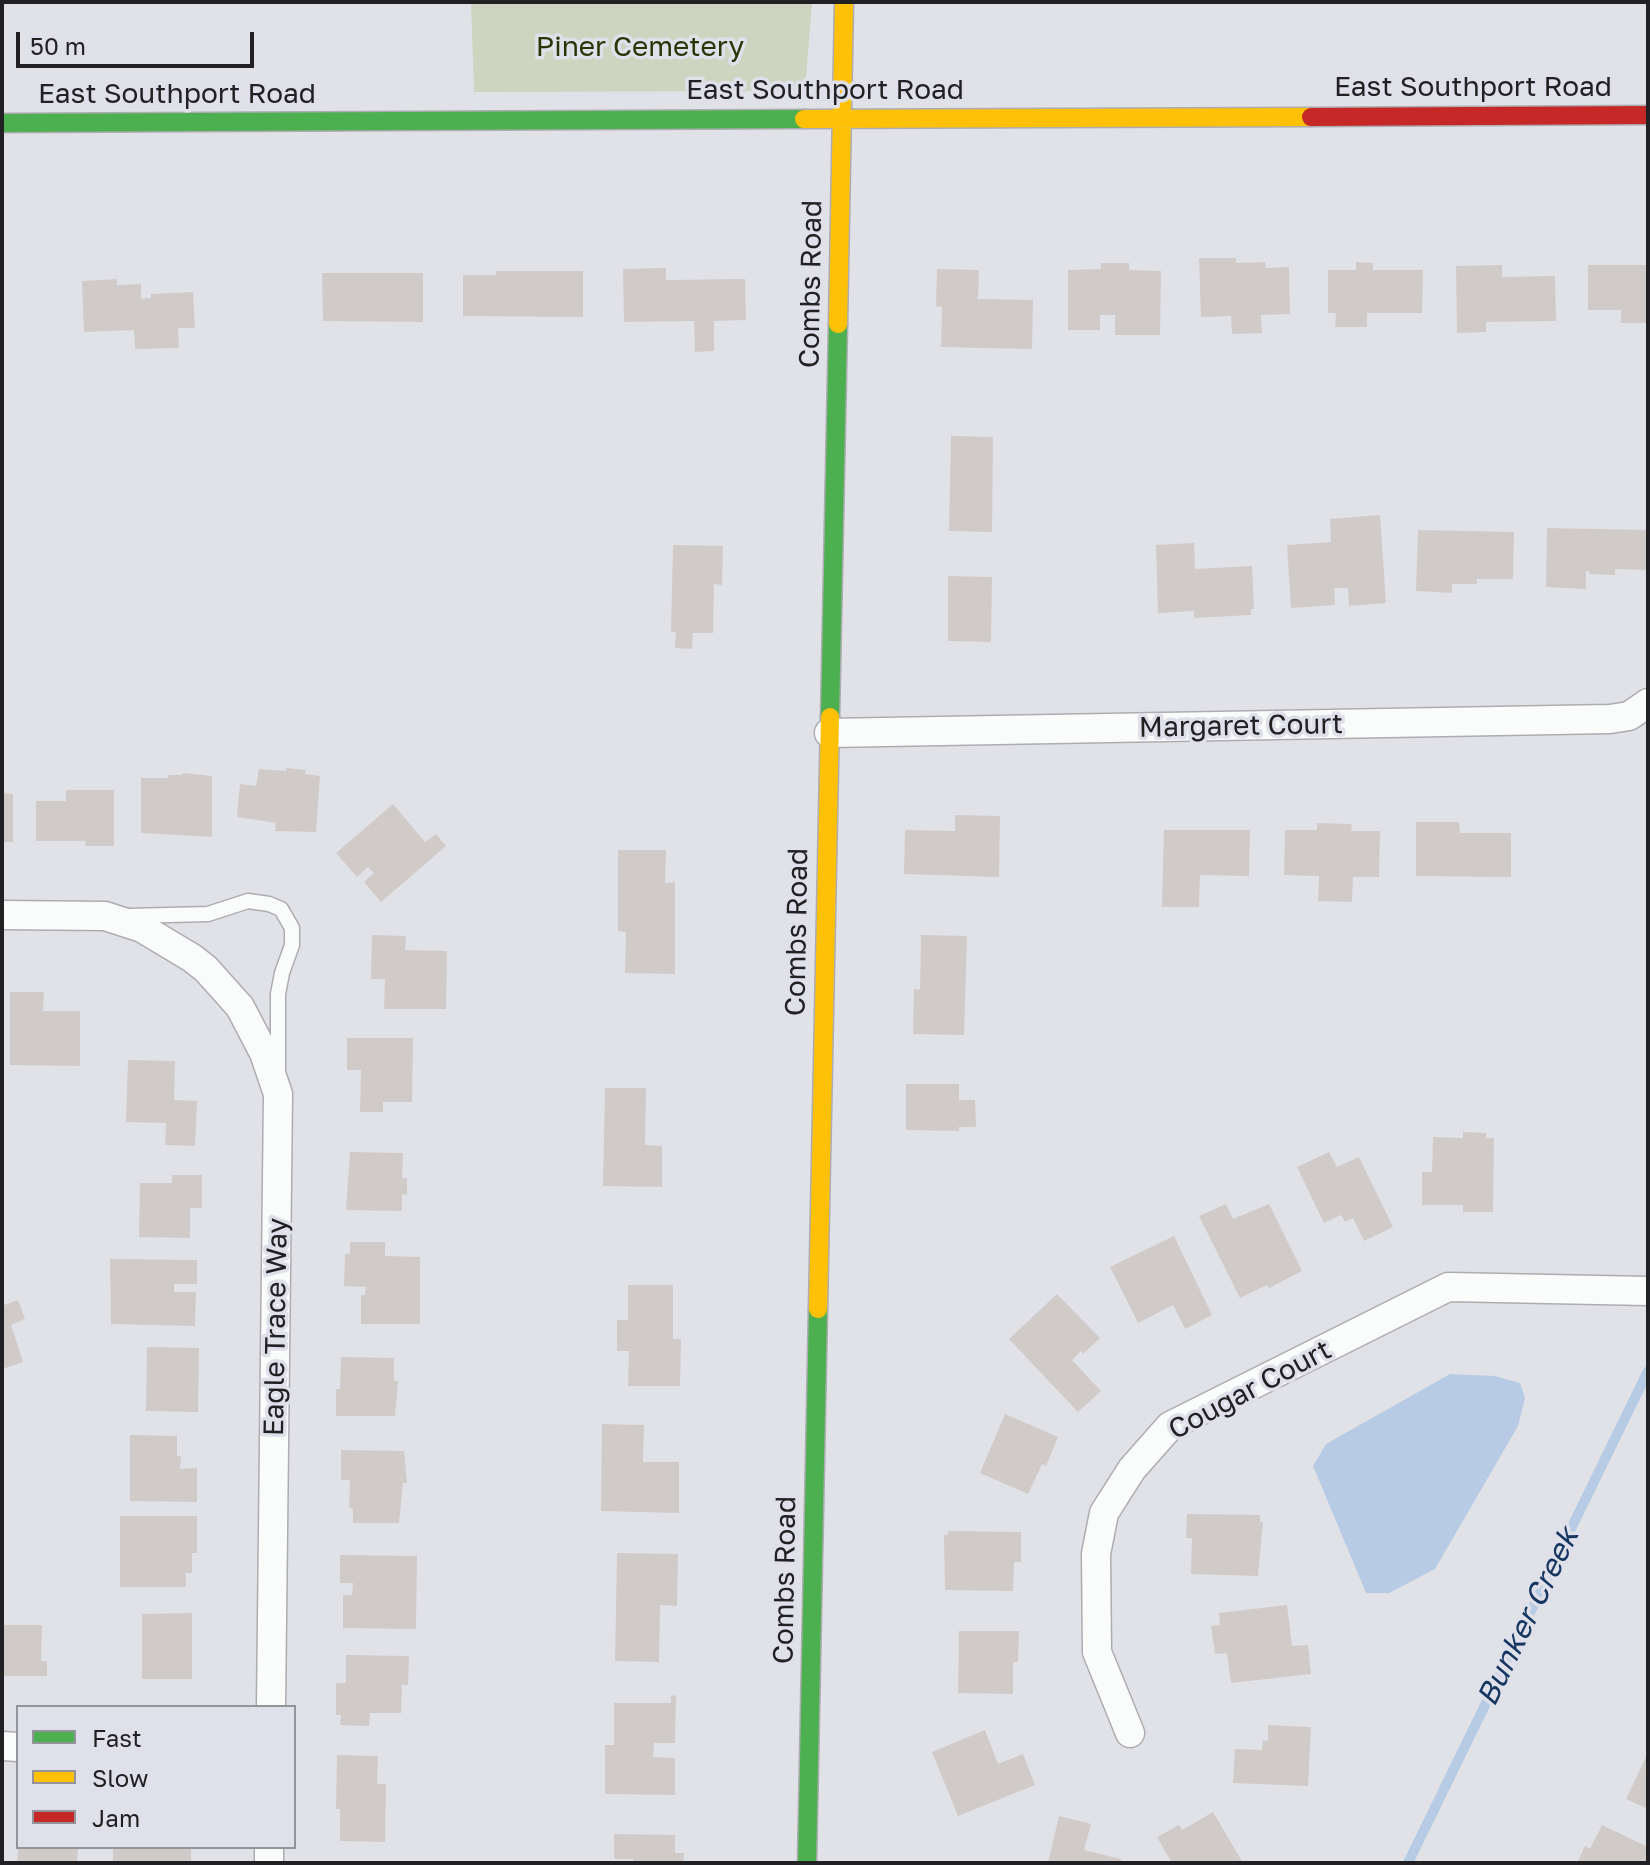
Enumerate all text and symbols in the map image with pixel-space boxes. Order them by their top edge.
scale bar [20,16,258,66]
park label: Piner Cemetery [536,30,744,64]
text: 50 m [30,31,86,60]
street label: East Southport Road [1334,70,1612,104]
street label: East Southport Road [686,73,964,107]
street label: East Southport Road [38,77,316,111]
street label: Combs Road [793,200,829,368]
street label: Margaret Court [1139,707,1343,745]
street label: Combs Road [779,848,815,1016]
street label: Eagle Trace Way [257,1218,295,1436]
street label: Cougar Court [1163,1333,1337,1447]
street label: Combs Road [767,1496,803,1664]
water label: Bunker Creek [1469,1522,1587,1712]
legend [16,1705,296,1849]
text: Fast [92,1723,142,1752]
text: Slow [92,1763,148,1792]
text: Jam [92,1803,140,1832]

